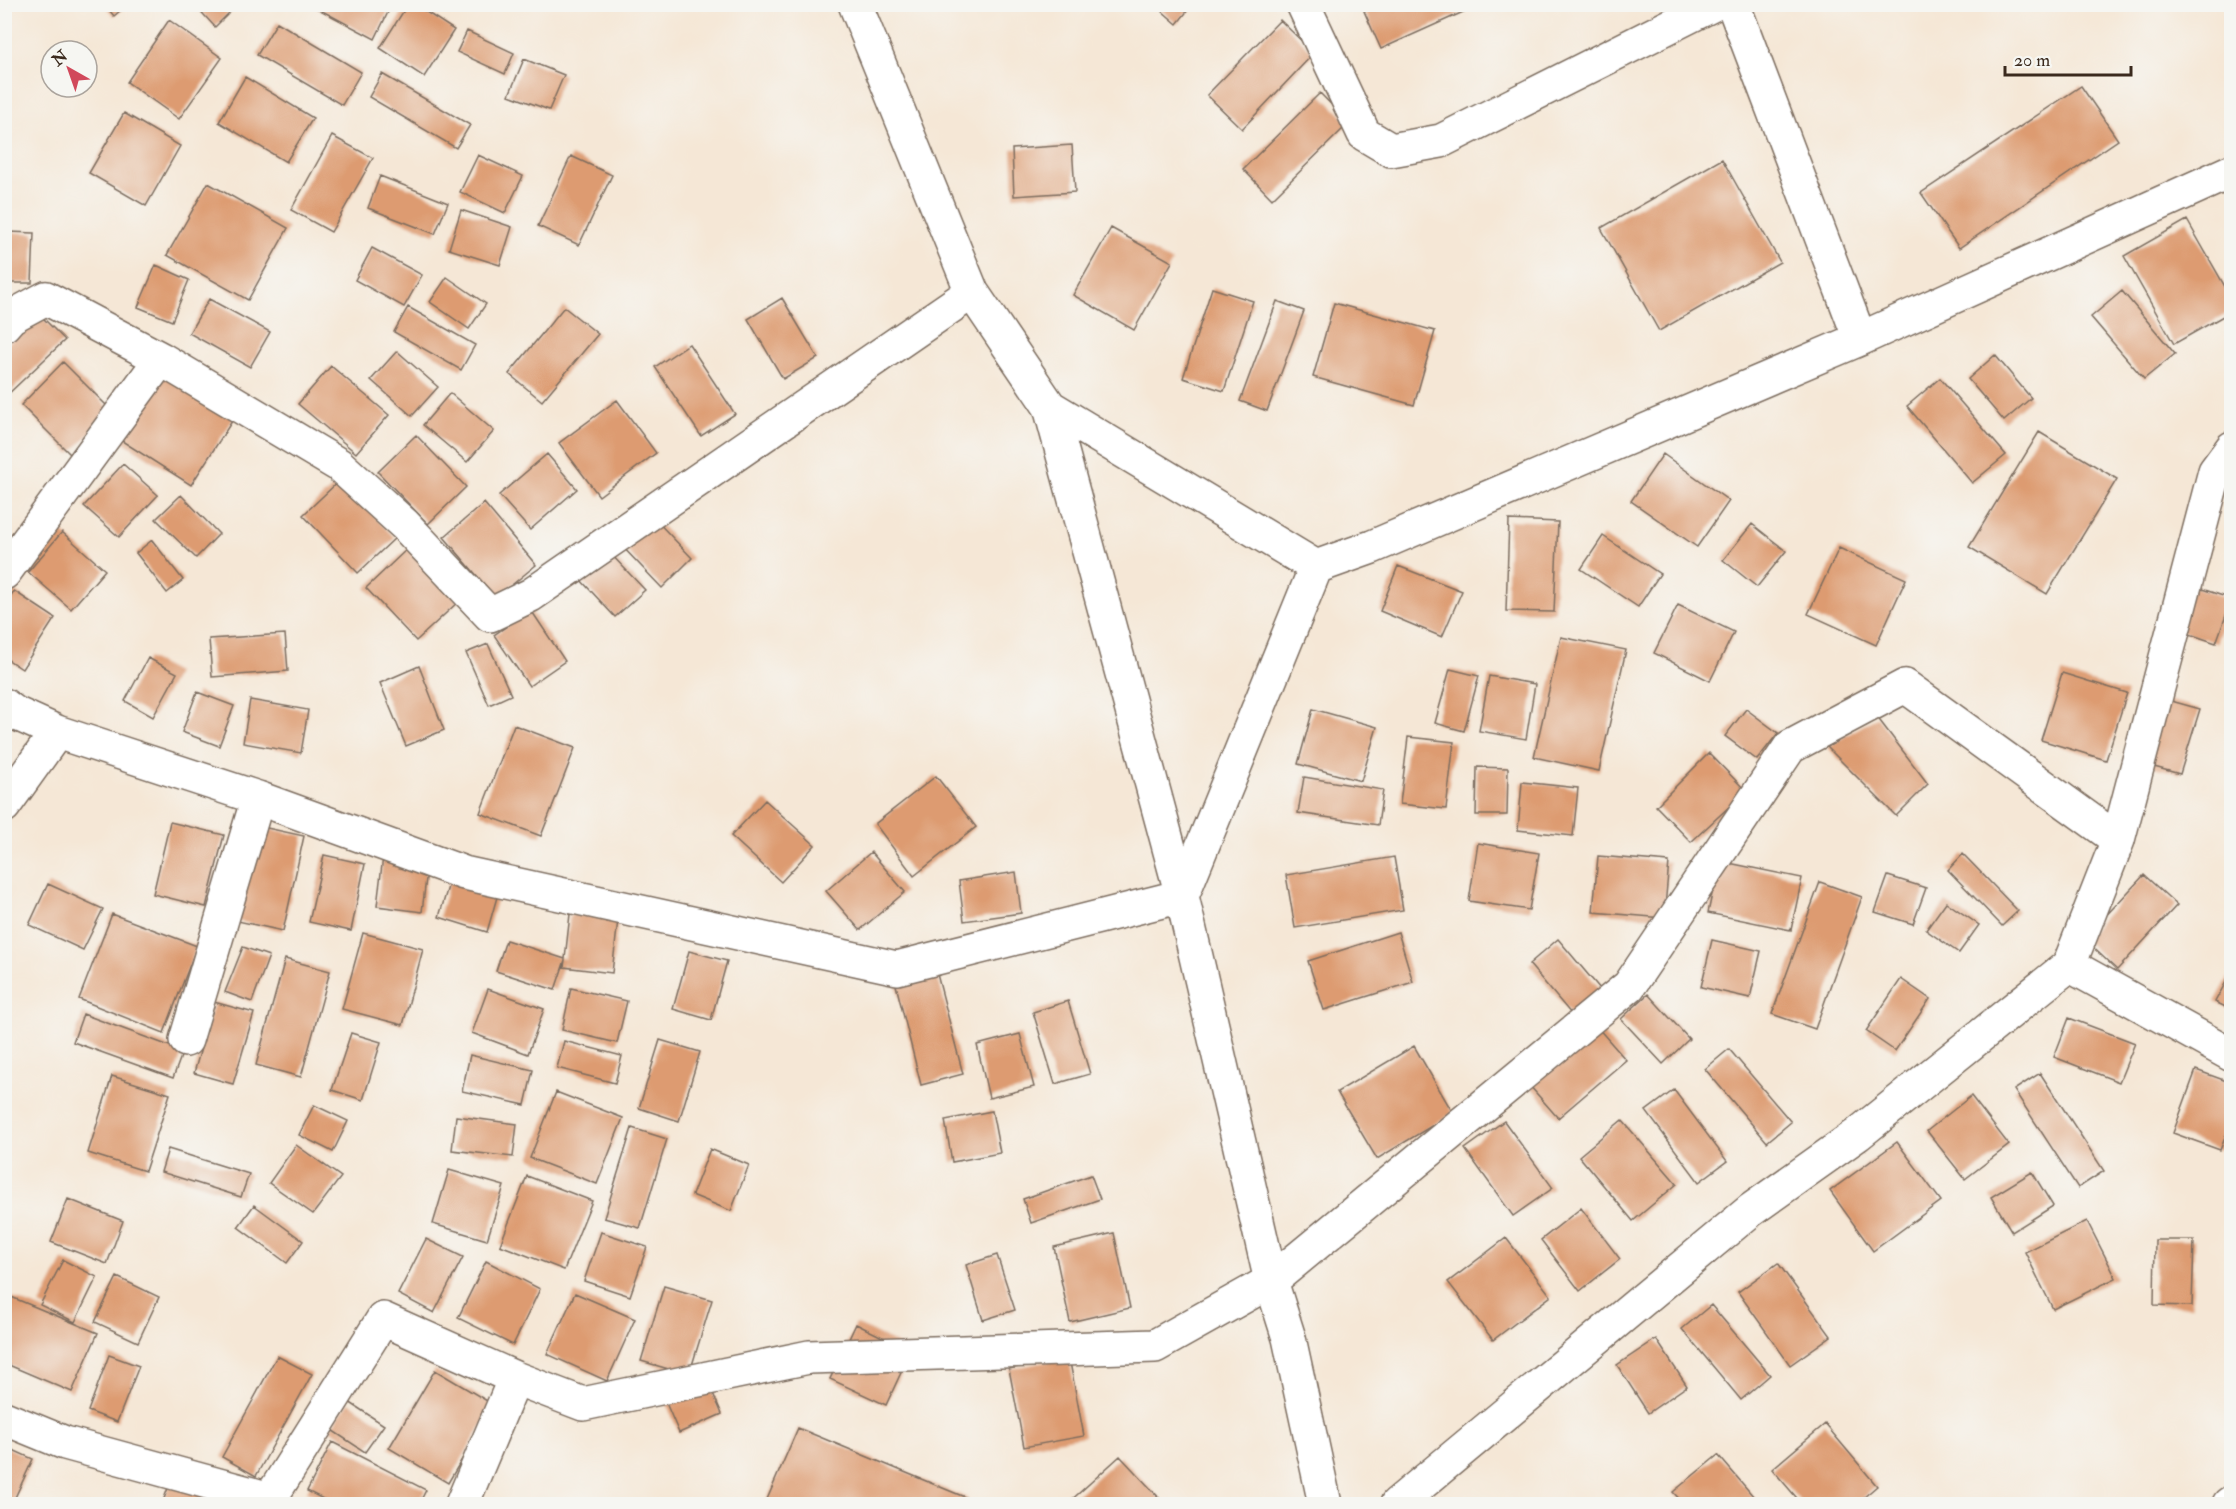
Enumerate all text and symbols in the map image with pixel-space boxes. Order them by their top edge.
north arrow [39,39,99,99]
scale bar [2005,39,2131,77]
text: N [47,46,72,71]
text: 20 m [2014,49,2050,72]

